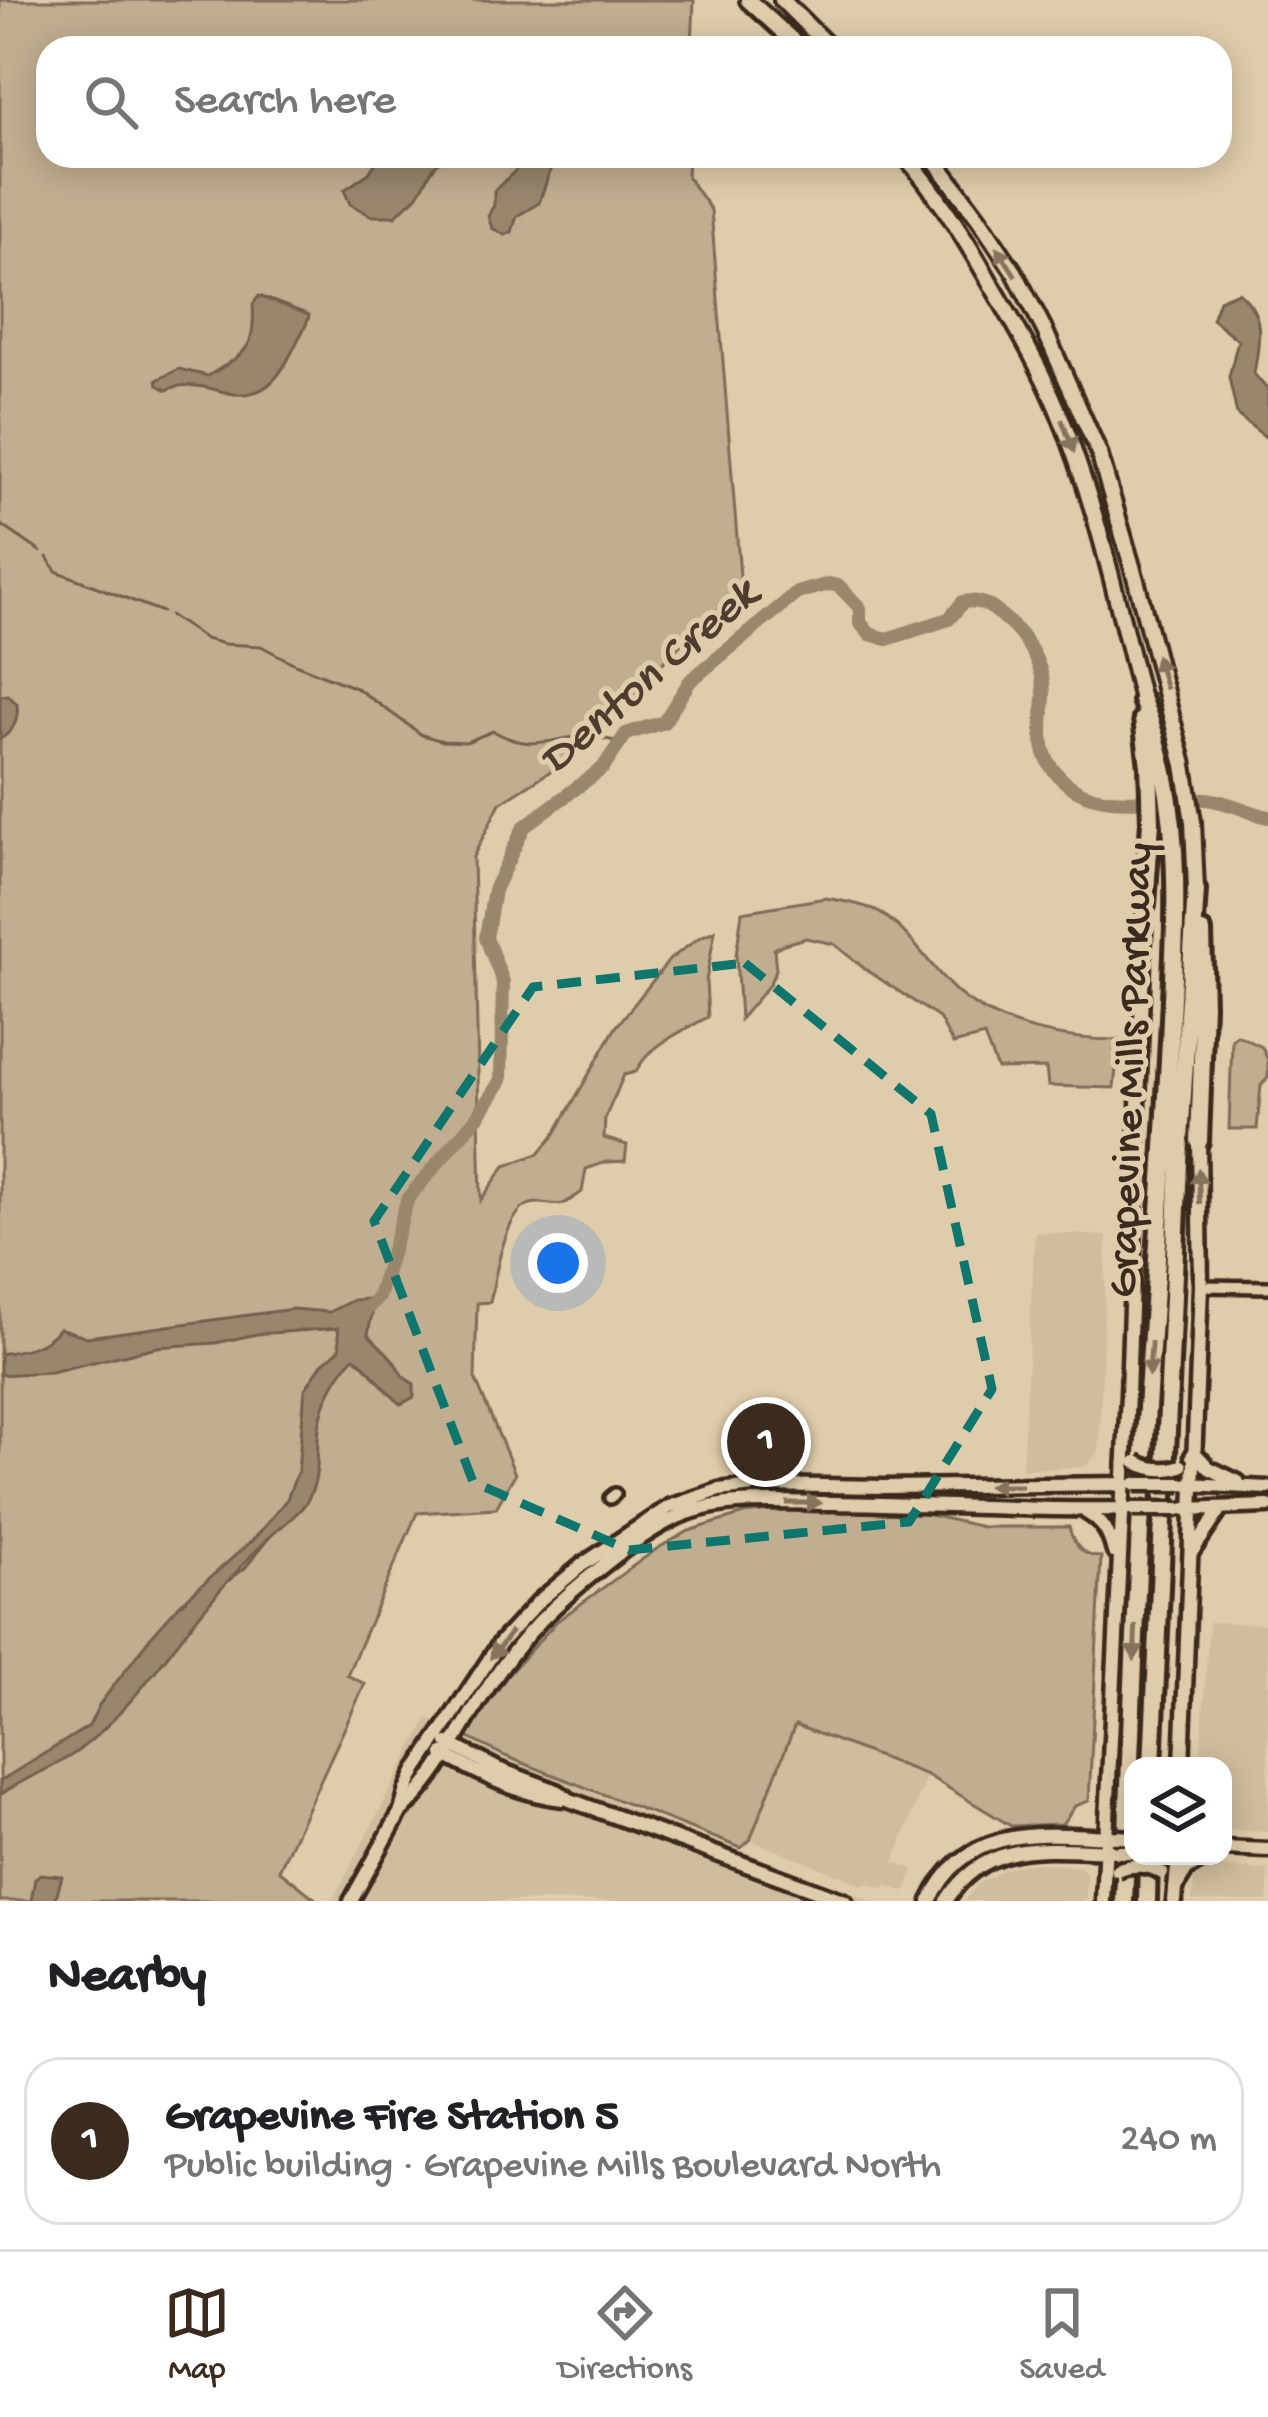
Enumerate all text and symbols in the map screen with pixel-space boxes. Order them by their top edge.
search box [36,36,1232,168]
icon: search [78,69,144,135]
text: Search here [174,76,396,129]
one-way arrow [996,244,1018,277]
one-way arrow [1059,418,1078,454]
water label: Denton Creek [529,566,775,790]
one-way arrow [1151,654,1169,690]
street label: Grapevine Mills Parkway [1099,842,1168,1299]
one-way arrow [1189,1166,1208,1204]
your location [528,1233,588,1293]
one-way arrow [1140,1341,1159,1379]
pin: 1 [727,1397,805,1487]
one-way arrow [985,1477,1023,1496]
one-way arrow [786,1493,824,1513]
one-way arrow [1126,1625,1145,1663]
one-way arrow [489,1629,514,1660]
map controls [1124,1757,1232,1865]
button: layers [1124,1757,1232,1865]
text: Nearby [48,1949,206,2009]
text: Grapevine Fire Station 5 [165,2092,619,2145]
text: 1 [82,2118,98,2164]
text: 240 m [1120,2118,1217,2164]
text: Public building · Grapevine Mills Boulevard North [165,2145,941,2191]
tab: Map [164,2280,230,2390]
tab: Directions [558,2280,692,2390]
tab: Saved [1020,2280,1104,2390]

